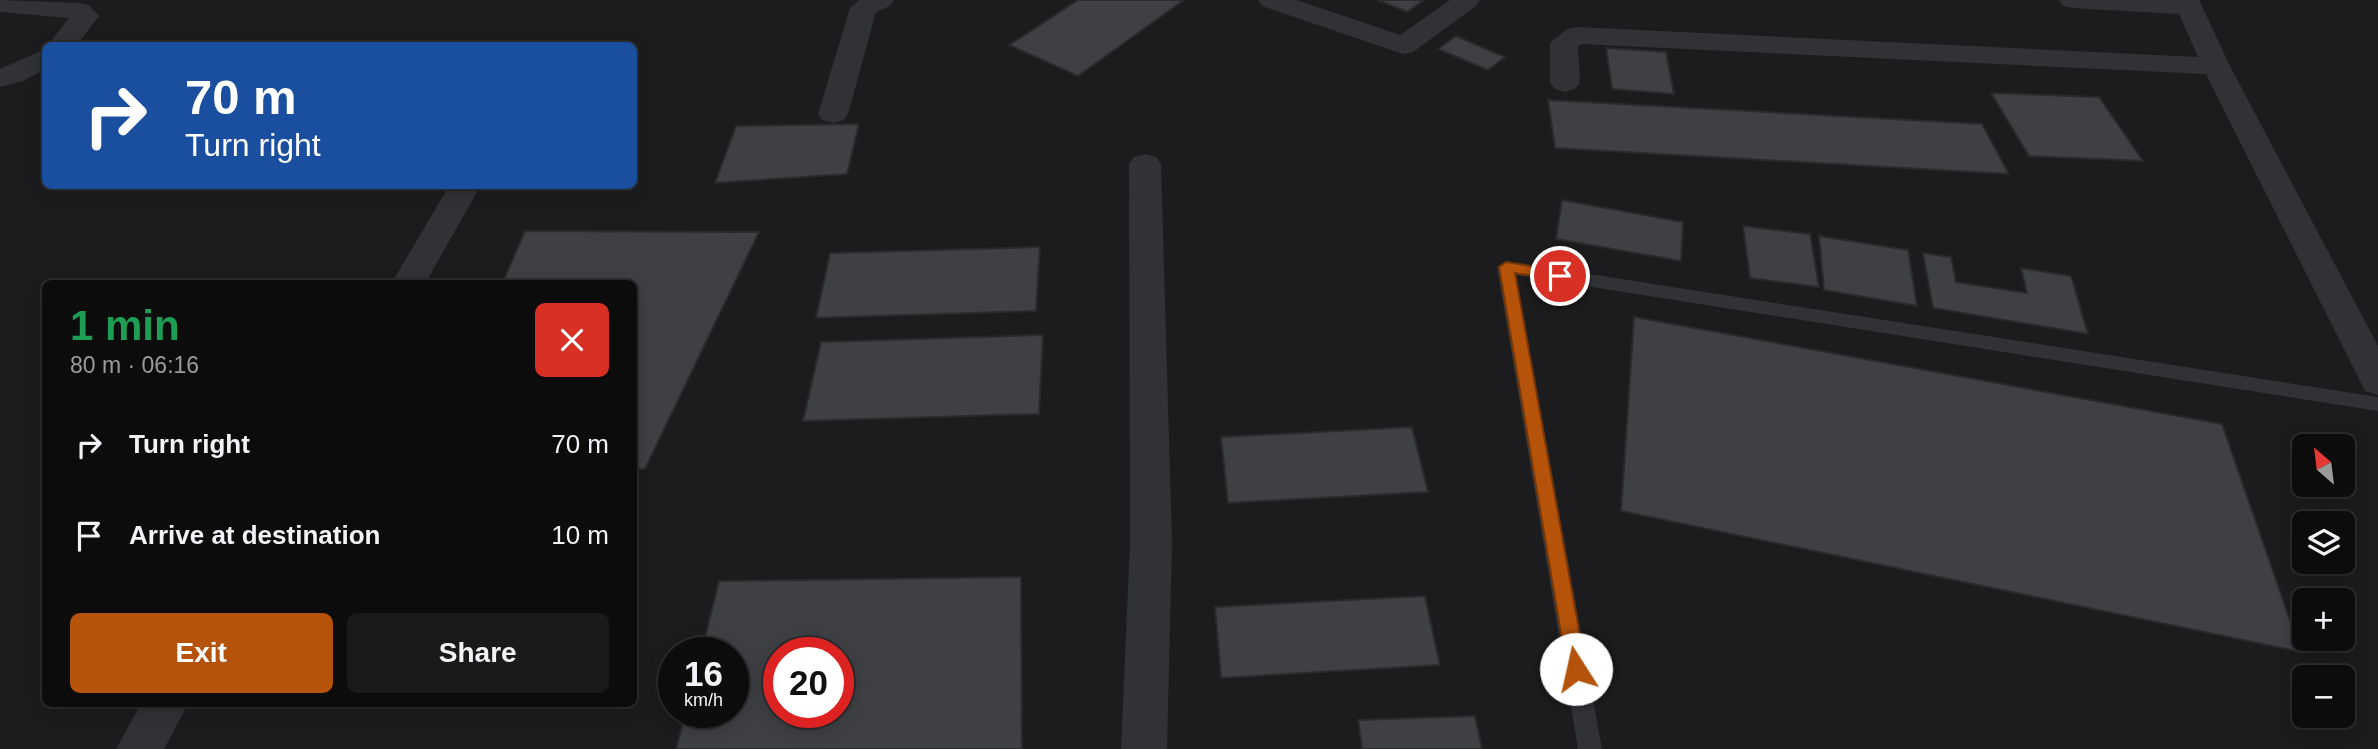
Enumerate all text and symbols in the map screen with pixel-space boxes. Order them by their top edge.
icon: right [70,70,161,161]
text: 70 m [185,70,297,124]
text: Turn right [185,127,321,163]
pin [1530,246,1590,306]
icon: arrive [1541,257,1579,295]
text: 1 min [70,302,180,349]
button: close [535,303,609,377]
text: 80 m · 06:16 [70,352,199,378]
icon: right [70,426,108,464]
text: Turn right [129,429,250,459]
text: 70 m [551,429,609,459]
north arrow [2292,434,2356,497]
map controls [2292,434,2355,728]
button: layers [2292,511,2355,574]
icon: arrive [70,517,108,555]
text: Arrive at destination [129,520,380,550]
text: 10 m [551,520,609,550]
button: + [2292,588,2355,651]
button: Exit [70,613,333,693]
button: Share [347,613,609,693]
position arrow [1539,632,1613,706]
speed limit sign: 20 [763,637,854,728]
text: 16 [684,654,723,693]
button: − [2292,665,2355,728]
text: km/h [684,690,723,710]

